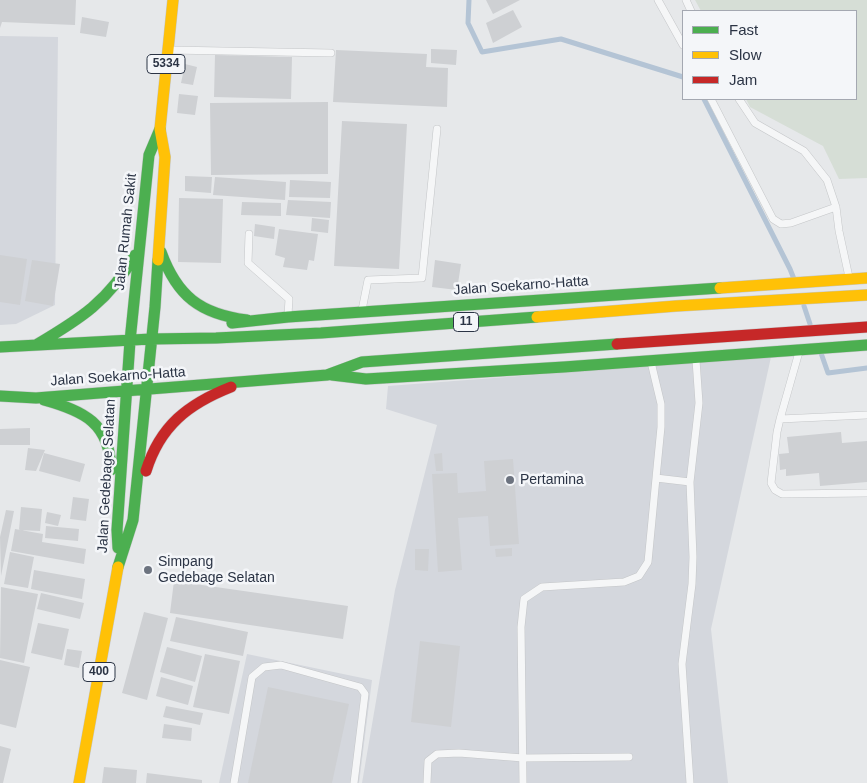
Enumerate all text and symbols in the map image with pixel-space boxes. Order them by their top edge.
legend [682,10,857,100]
text: Fast [729,21,758,38]
text: Slow [729,46,762,63]
road number: 5334 [147,54,185,74]
text: Jam [729,71,757,88]
street label: Jalan Rumah Sakit [112,173,140,291]
street label: Jalan Soekarno-Hatta [453,273,589,299]
road number: 11 [454,313,478,332]
street label: Jalan Soekarno-Hatta [50,364,186,390]
street label: Jalan Gedebage Selatan [95,399,119,553]
place label: Pertamina [520,472,584,488]
marker: Pertamina [504,474,516,486]
place label: Simpang Gedebage Selatan [158,554,275,586]
marker: Simpang Gedebage Selatan [142,564,154,576]
road number: 400 [83,662,115,682]

